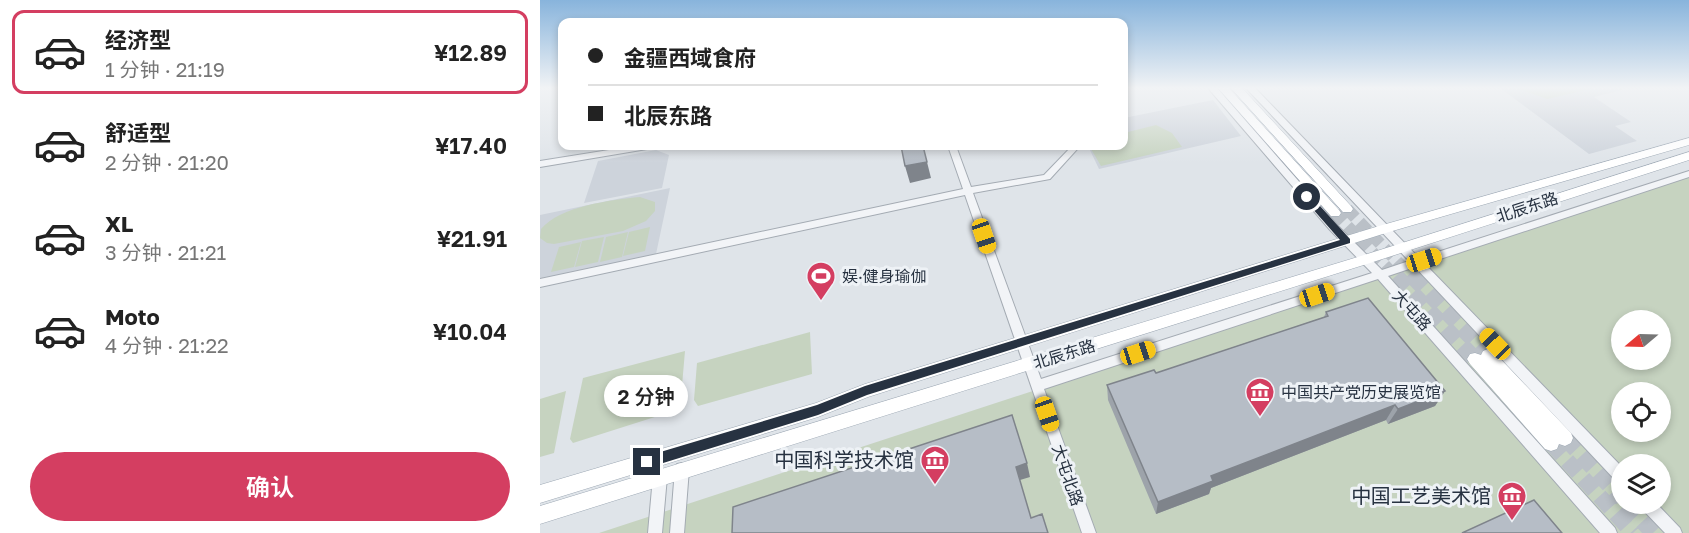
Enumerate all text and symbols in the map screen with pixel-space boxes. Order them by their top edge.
icon: car [33,25,87,79]
text: 经济型 [105,26,171,53]
text: ¥12.89 [434,39,507,66]
text: 金疆西域食府 [624,44,756,71]
text: 1 分钟 · 21:19 [105,57,225,81]
text: 北辰东路 [624,102,712,129]
icon: car [33,118,87,172]
text: 舒适型 [105,119,171,146]
text: ¥17.40 [435,132,507,159]
text: 2 分钟 · 21:20 [105,150,229,174]
route start [1293,183,1320,210]
street label: 北辰东路 [1493,188,1561,226]
text: XL [105,210,133,237]
icon: car [33,211,87,265]
car [970,216,998,256]
text: ¥21.91 [437,225,507,252]
text: 3 分钟 · 21:21 [105,240,226,264]
car [1404,246,1444,274]
sports icon: 娱·健身瑜伽 [805,260,837,302]
place label: 娱·健身瑜伽 [842,266,927,286]
car [1297,281,1337,309]
street label: 大屯路 [1389,285,1435,335]
text: Moto [105,303,160,330]
icon: car [33,304,87,358]
north arrow [1611,310,1671,370]
map controls [1611,310,1671,514]
text: ¥10.04 [433,318,507,345]
car [1476,325,1514,363]
text: 4 分钟 · 21:22 [105,333,229,357]
street label: 北辰东路 [1030,335,1098,373]
car [1118,339,1158,367]
callout: 2 分钟 [605,375,689,417]
museum icon: 中国共产党历史展览馆 [1244,376,1276,418]
place label: 中国共产党历史展览馆 [1281,382,1441,402]
button: locate [1611,382,1671,442]
text: 2 分钟 [618,384,674,408]
car [1033,394,1061,434]
street label: 大屯北路 [1048,441,1088,509]
museum icon: 中国科学技术馆 [919,444,951,486]
place label: 中国科学技术馆 [774,447,914,471]
route end [633,448,660,475]
button: 确认 [30,452,510,521]
button: layers [1611,454,1671,514]
museum icon: 中国工艺美术馆 [1496,480,1528,522]
place label: 中国工艺美术馆 [1351,483,1491,507]

